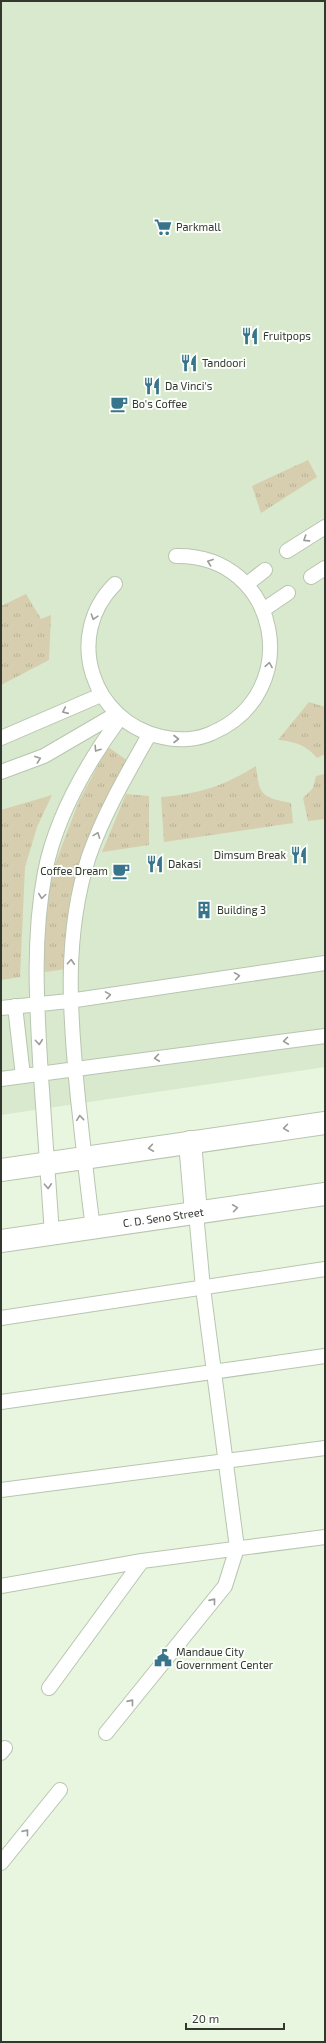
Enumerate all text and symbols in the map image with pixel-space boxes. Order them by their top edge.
supermarket icon: Parkmall [153,217,173,237]
place label: Parkmall [176,220,221,233]
restaurant icon: Fruitpops [240,326,260,346]
place label: Fruitpops [263,329,311,342]
restaurant icon: Tandoori [179,353,199,373]
place label: Tandoori [202,356,246,369]
restaurant icon: Da Vinci's [142,376,162,396]
place label: Da Vinci's [165,379,213,392]
cafe icon: Bo's Coffee [109,394,129,414]
place label: Bo's Coffee [132,397,187,410]
one-way arrow [303,534,310,542]
one-way arrow [207,558,214,566]
one-way arrow [90,613,99,620]
one-way arrow [264,662,273,668]
one-way arrow [62,706,69,714]
one-way arrow [173,735,179,743]
one-way arrow [95,745,102,752]
one-way arrow [34,755,41,763]
one-way arrow [93,832,101,839]
restaurant icon: Dimsum Break [289,845,309,865]
place label: Dimsum Break [214,848,286,861]
restaurant icon: Dakasi [145,854,165,874]
place label: Dakasi [168,857,201,870]
cafe icon: Coffee Dream [111,861,131,881]
place label: Coffee Dream [40,864,108,877]
one-way arrow [38,893,47,899]
building icon: Building 3 [194,900,214,920]
place label: Building 3 [217,903,266,916]
one-way arrow [67,959,76,965]
one-way arrow [234,972,240,981]
one-way arrow [105,991,111,1000]
one-way arrow [283,1036,289,1045]
one-way arrow [34,1039,43,1045]
one-way arrow [154,1053,161,1062]
one-way arrow [76,1115,85,1121]
one-way arrow [283,1123,289,1132]
one-way arrow [148,1143,154,1152]
one-way arrow [44,1182,53,1189]
one-way arrow [232,1204,238,1213]
street label: C. D. Seno Street [122,1205,204,1229]
one-way arrow [208,1599,215,1606]
place label: Mandaue City Government Center [176,1645,274,1671]
public building icon: Mandaue City Government Center [153,1648,173,1668]
one-way arrow [126,1700,133,1707]
one-way arrow [21,1830,28,1837]
scale bar [186,2005,284,2031]
text: 20 m [192,2011,219,2025]

